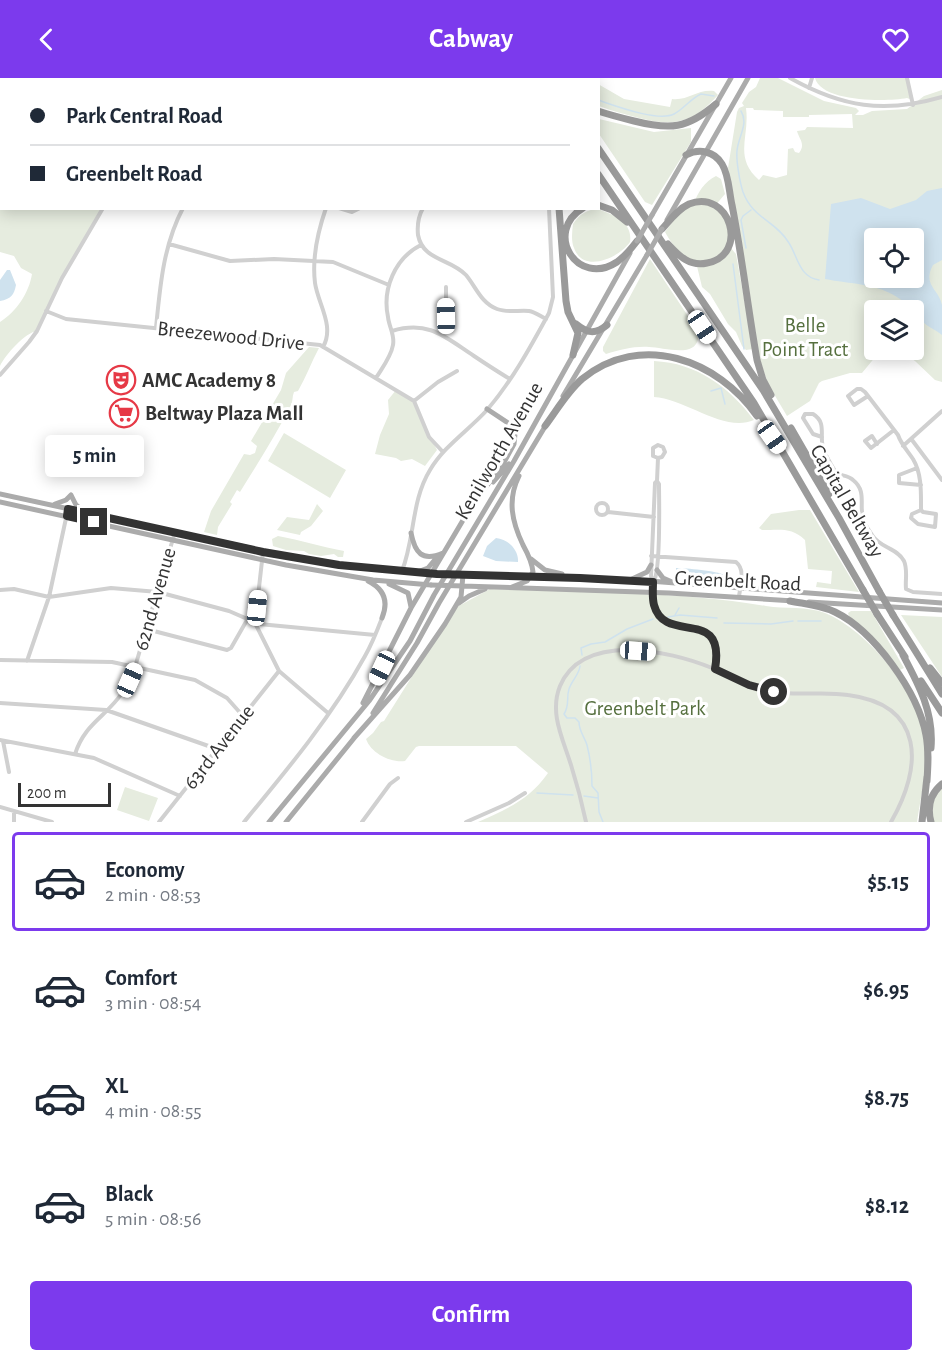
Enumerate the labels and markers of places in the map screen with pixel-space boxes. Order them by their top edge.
theatre icon: AMC Academy 8 [105,364,137,396]
place label: AMC Academy 8 [142,370,276,391]
supermarket icon: Beltway Plaza Mall [108,397,140,429]
place label: Beltway Plaza Mall [145,403,303,424]

